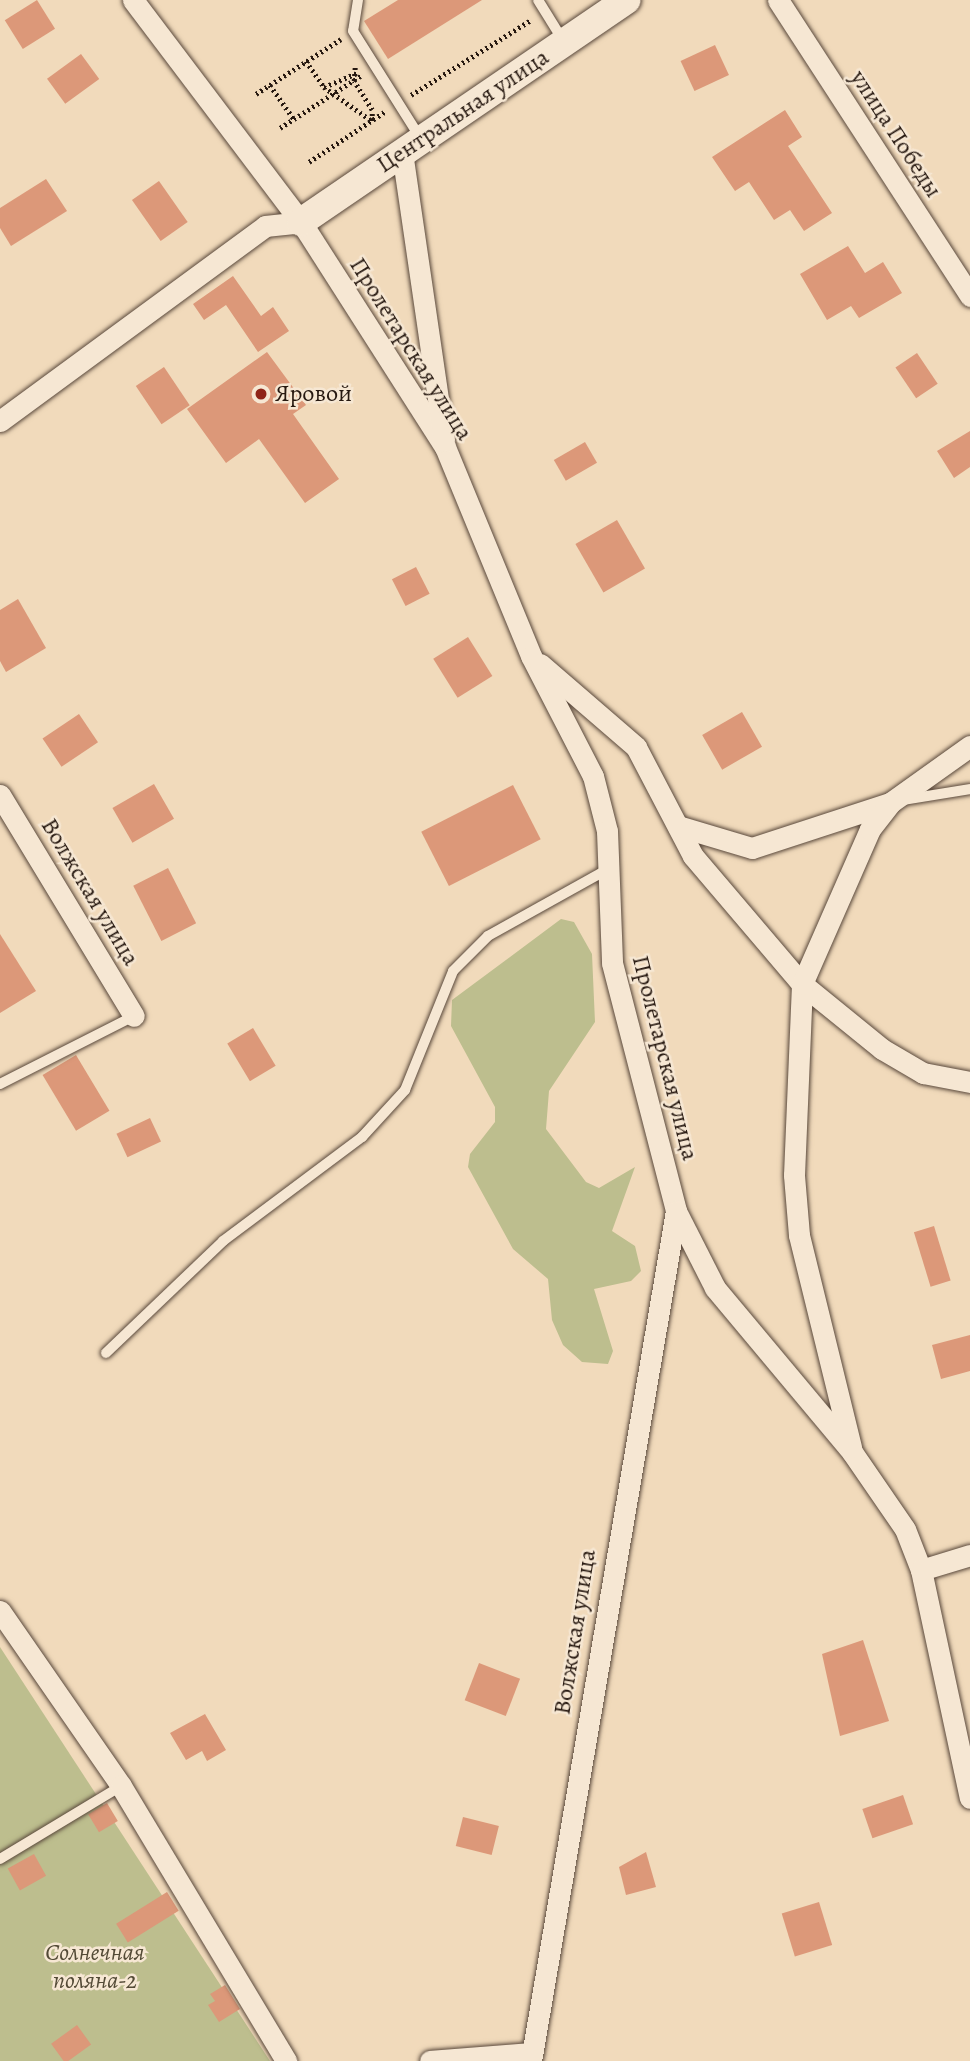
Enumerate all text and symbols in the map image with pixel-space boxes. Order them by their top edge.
street label: Центральная улица [371,43,555,179]
street label: улица Победы [844,65,948,203]
street label: Пролетарская улица [343,252,479,446]
place label: Яровой [275,380,352,408]
marker: Яровой [253,386,269,402]
street label: Волжская улица [35,813,145,971]
street label: Пролетарская улица [626,953,704,1163]
street label: Волжская улица [548,1547,602,1717]
park label: Солнечная поляна-2 [45,1939,145,1995]

